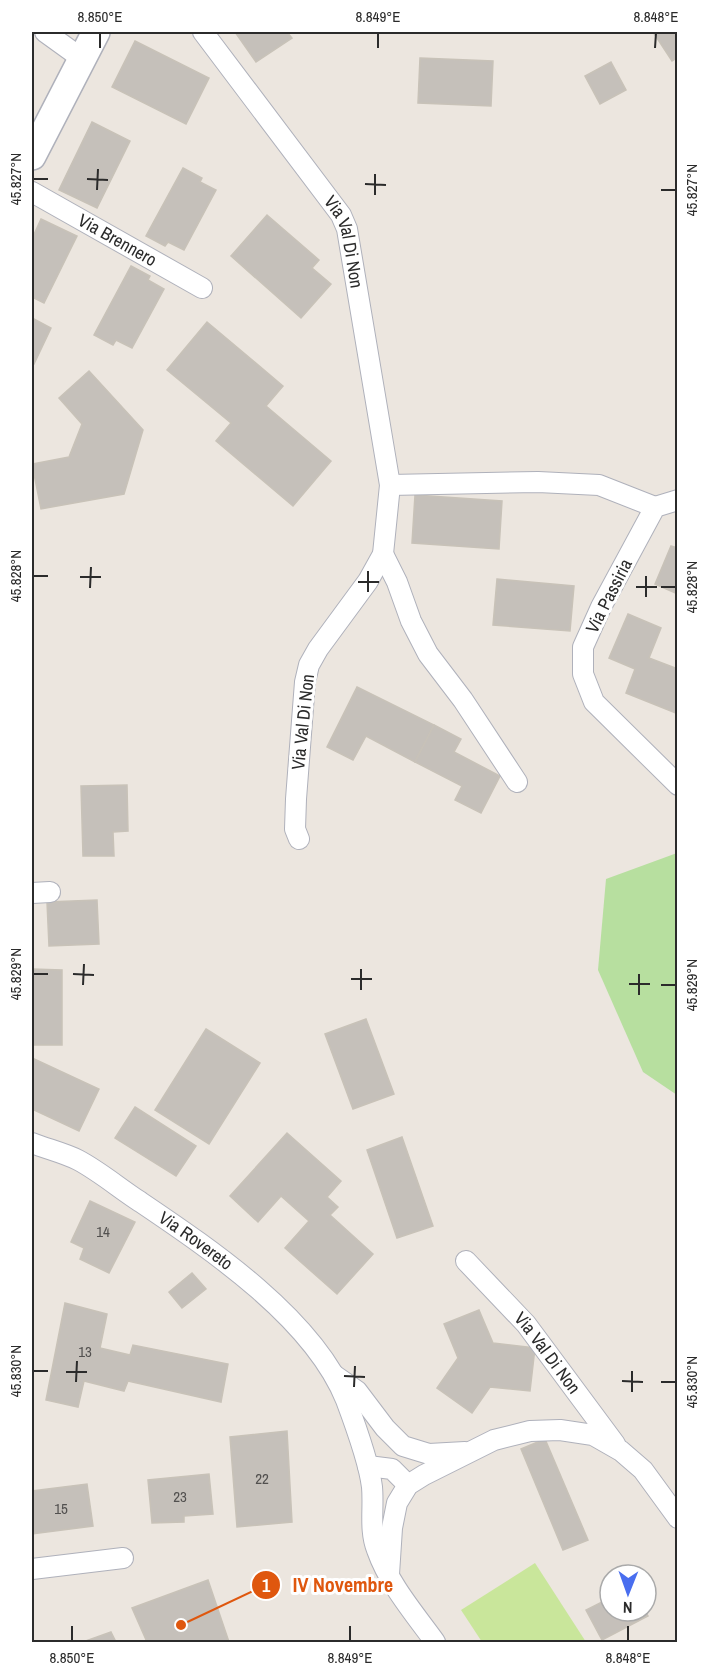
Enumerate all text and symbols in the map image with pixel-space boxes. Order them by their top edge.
text: 8.850°E [78,6,123,27]
text: 8.849°E [356,6,401,27]
text: 8.848°E [634,6,679,27]
text: 45.827°N [5,153,26,205]
text: 45.827°N [681,164,702,216]
street label: Via Val Di Non [319,190,370,290]
street label: Via Brennero [74,208,162,272]
text: 45.828°N [5,550,26,602]
street label: Via Passiria [579,554,638,637]
text: 45.828°N [681,561,702,613]
street label: Via Val Di Non [285,673,320,771]
text: 45.829°N [5,948,26,1000]
text: 45.829°N [681,959,702,1011]
street label: Via Rovereto [154,1205,239,1276]
house number: 14 [96,1221,110,1242]
street label: Via Val Di Non [509,1306,587,1399]
house number: 13 [78,1341,92,1362]
text: 45.830°N [5,1345,26,1397]
text: 45.830°N [681,1356,702,1408]
house number: 22 [255,1468,269,1489]
house number: 23 [173,1486,187,1507]
house number: 15 [54,1498,68,1519]
north arrow [598,1563,658,1623]
callout: IV Novembre [251,1566,405,1604]
text: IV Novembre [293,1571,393,1598]
text: 1 [262,1573,271,1598]
text: N [623,1597,633,1619]
text: 8.850°E [50,1647,95,1668]
text: 8.849°E [328,1647,373,1668]
text: 8.848°E [606,1647,651,1668]

